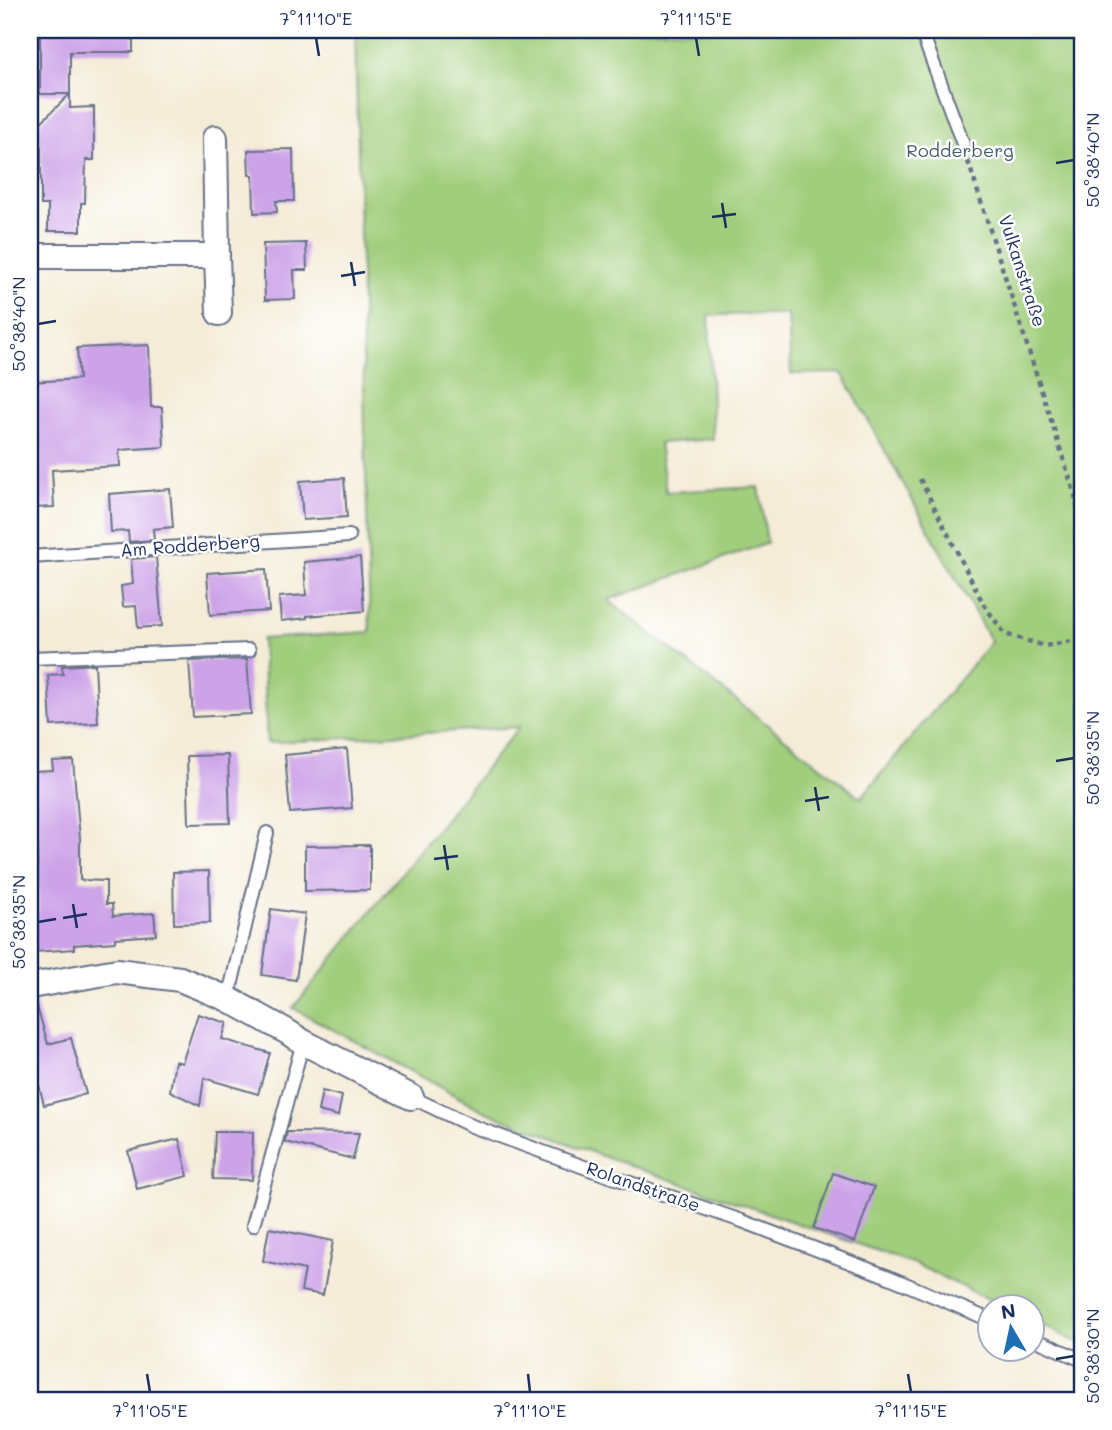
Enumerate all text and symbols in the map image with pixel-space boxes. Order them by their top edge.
text: 7°11'10"E [280,6,352,30]
text: 7°11'15"E [660,6,732,30]
text: 50°38'40"N [1080,112,1104,208]
park label: Rodderberg [906,138,1014,162]
street label: Vulkanstraße [994,212,1052,330]
text: 50°38'40"N [6,276,30,372]
street label: Am Rodderberg [119,528,261,562]
text: 50°38'35"N [1080,711,1104,805]
text: 50°38'35"N [6,875,30,969]
street label: Rolandstraße [583,1155,703,1217]
north arrow [976,1294,1046,1364]
text: N [999,1297,1017,1324]
text: 50°38'30"N [1080,1308,1104,1404]
text: 7°11'05"E [112,1398,188,1422]
text: 7°11'10"E [494,1398,566,1422]
text: 7°11'15"E [875,1398,947,1422]

